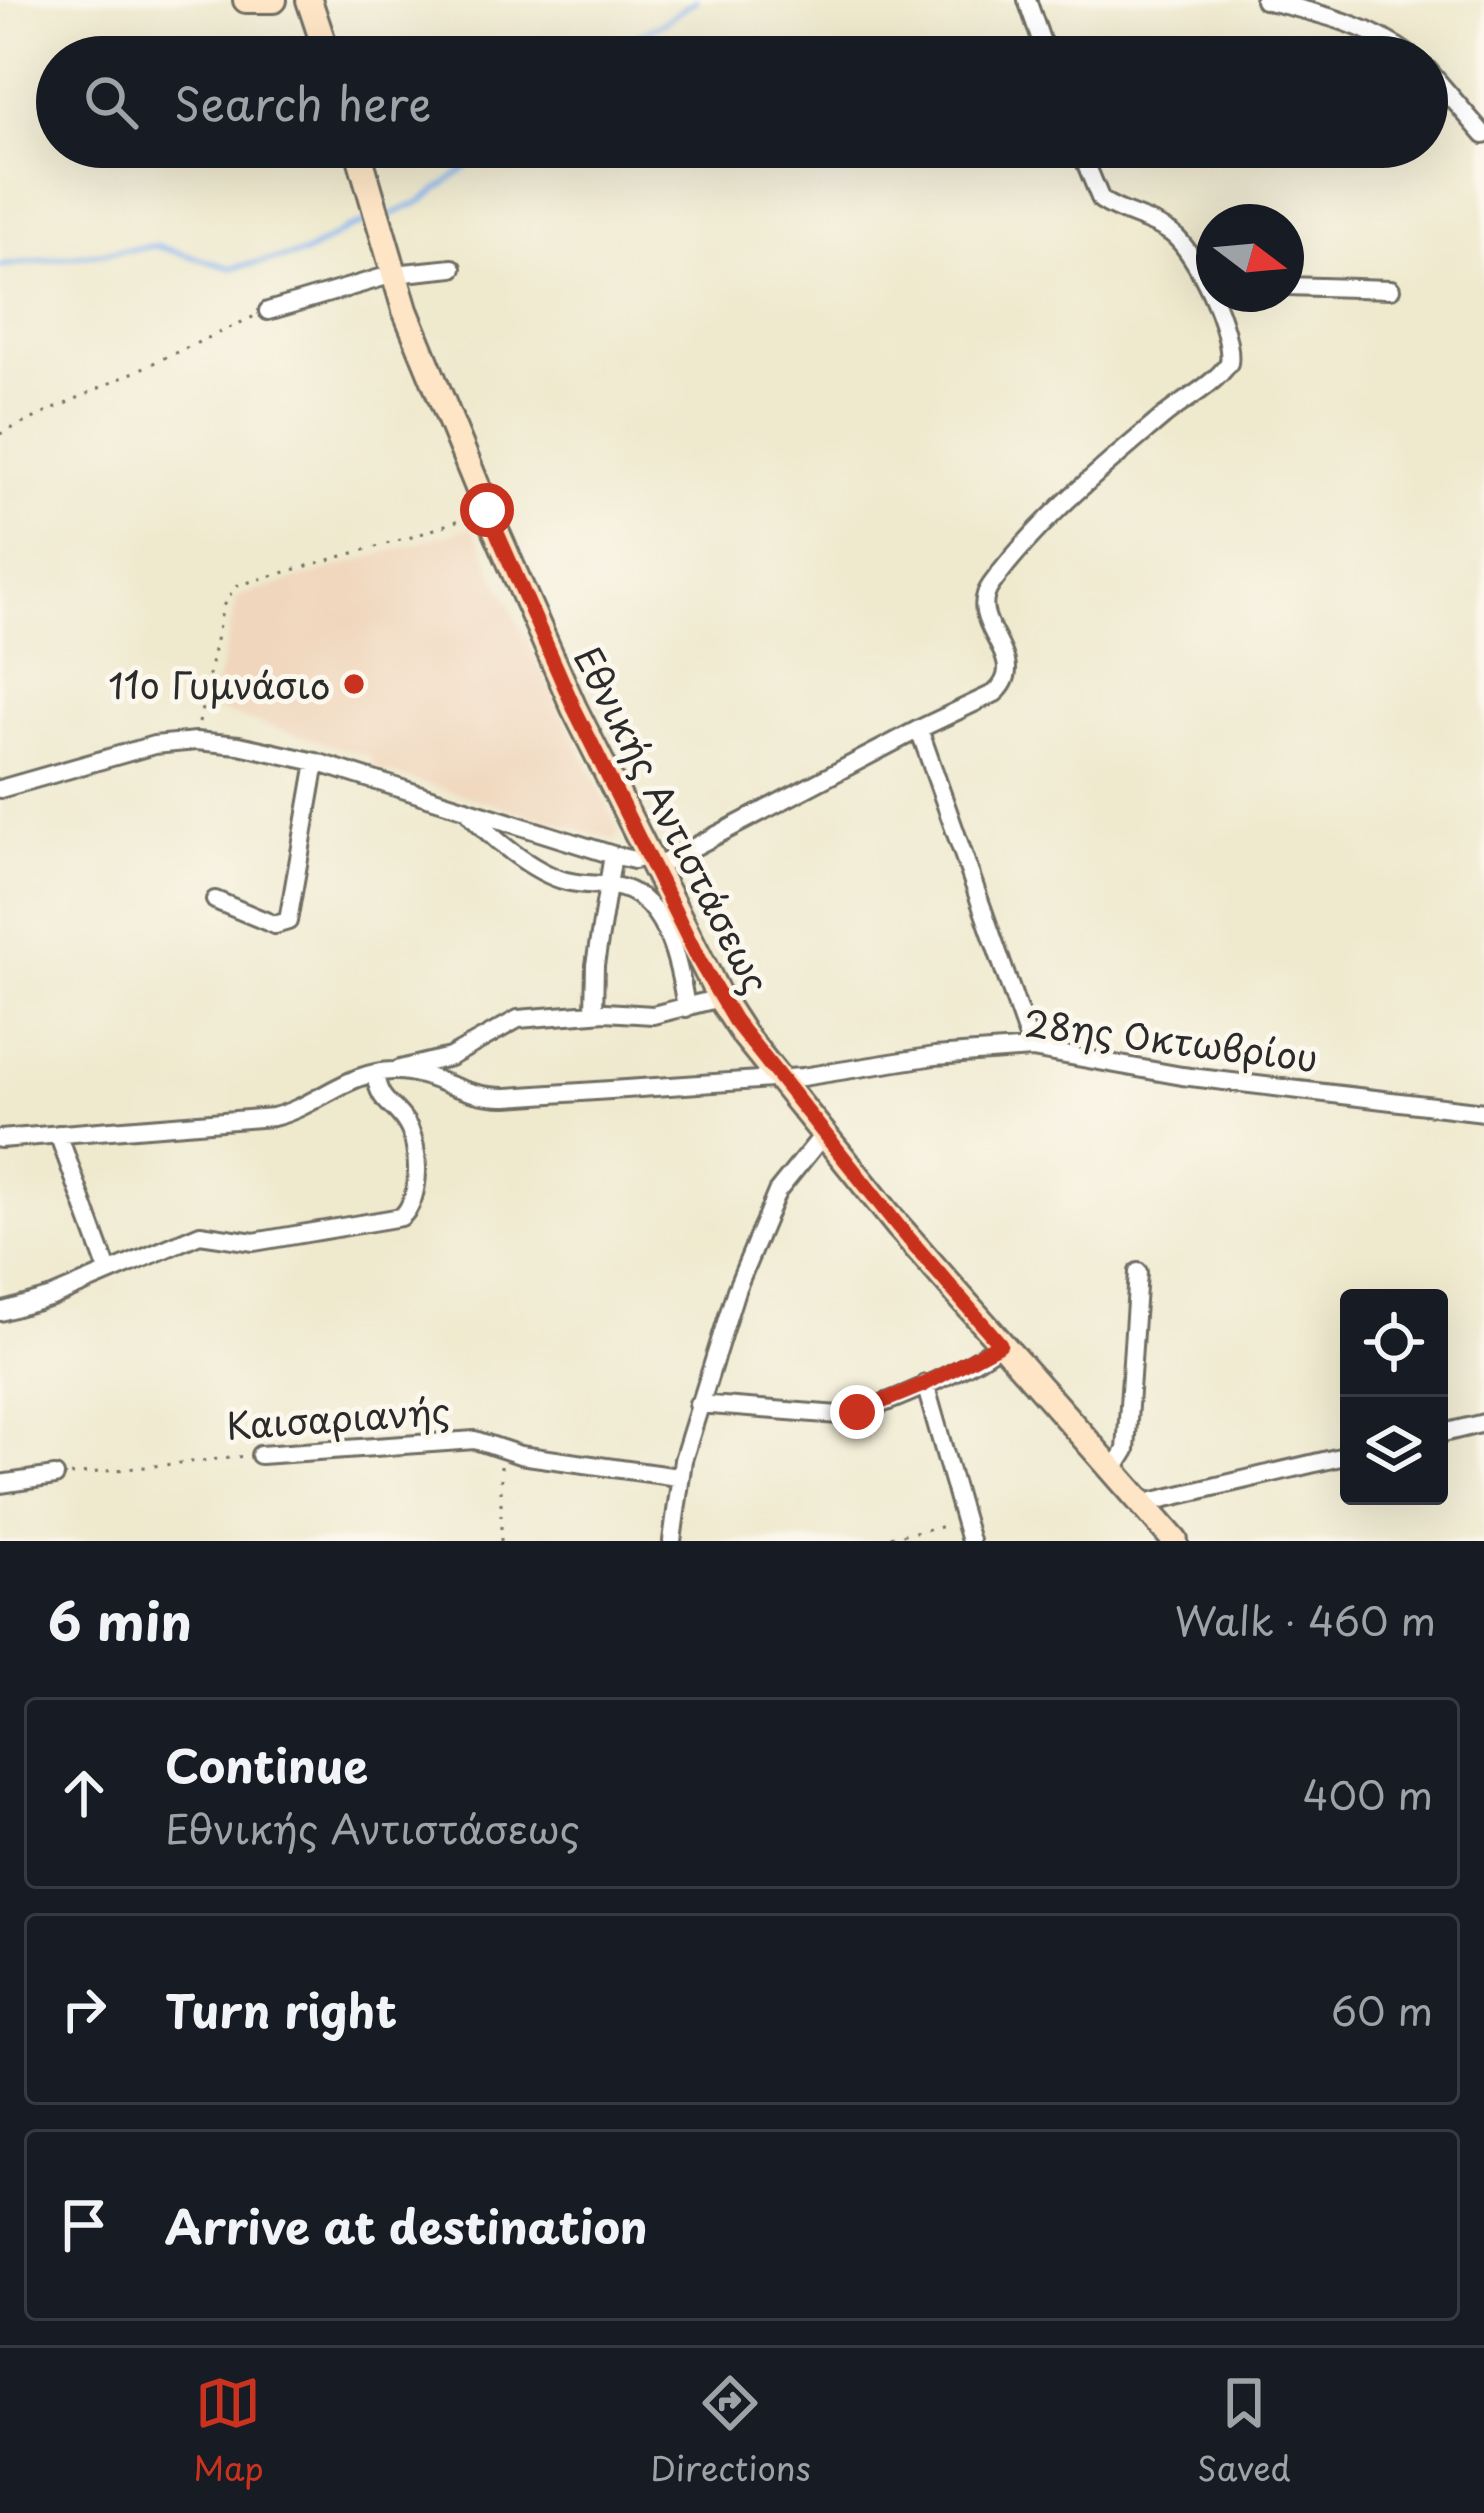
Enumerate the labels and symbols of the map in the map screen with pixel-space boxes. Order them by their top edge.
north arrow [1196,204,1304,312]
route start [460,483,514,537]
street label: Εθνικής Αντιστάσεως [562,636,784,1002]
place label: 11o Γυμνάσιο [108,657,330,711]
marker: 11o Γυμνάσιο [341,671,367,697]
street label: 28ης Οκτωβρίου [1021,994,1321,1084]
street label: Καισαριανής [224,1382,452,1452]
route end [830,1385,884,1439]

